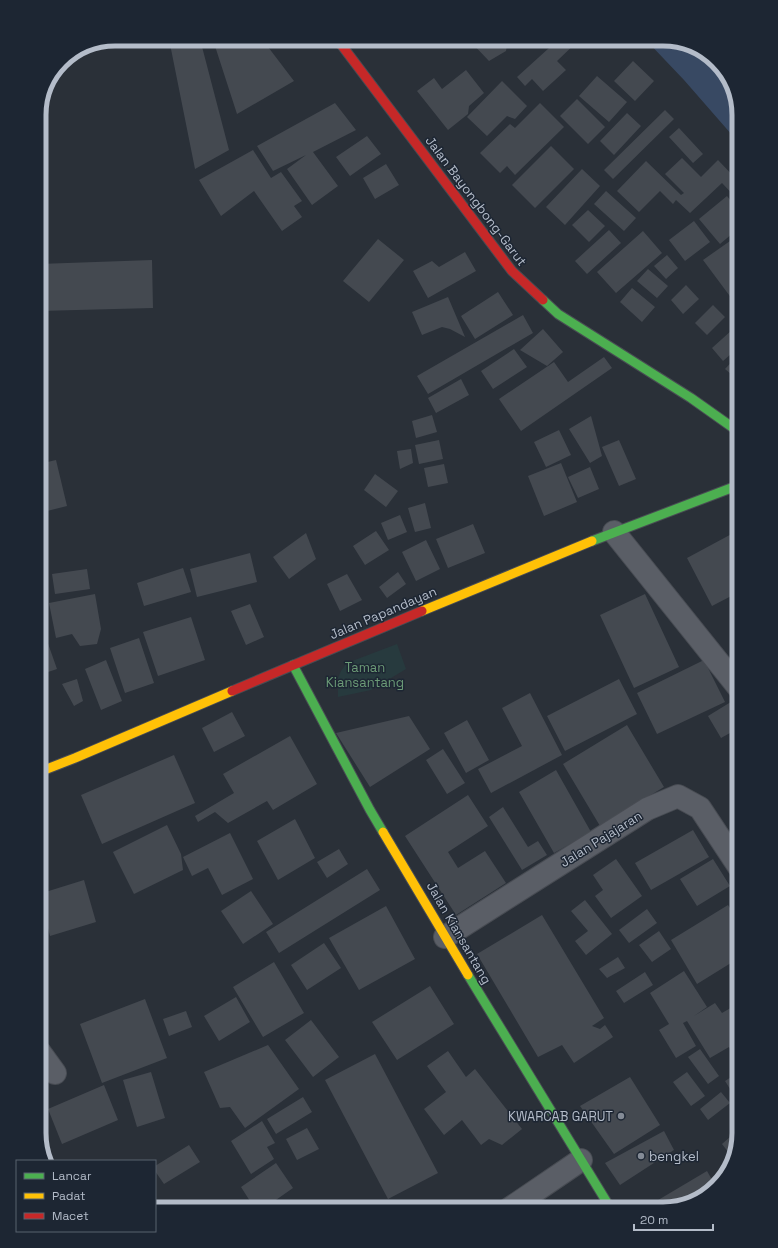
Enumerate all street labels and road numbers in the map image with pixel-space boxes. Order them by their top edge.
street label: Jalan Bayongbong-Garut [421,133,531,269]
street label: Jalan Papandayan [327,583,439,643]
street label: Jalan Pajajaran [557,807,645,871]
street label: Jalan Kiansantang [423,879,495,987]

